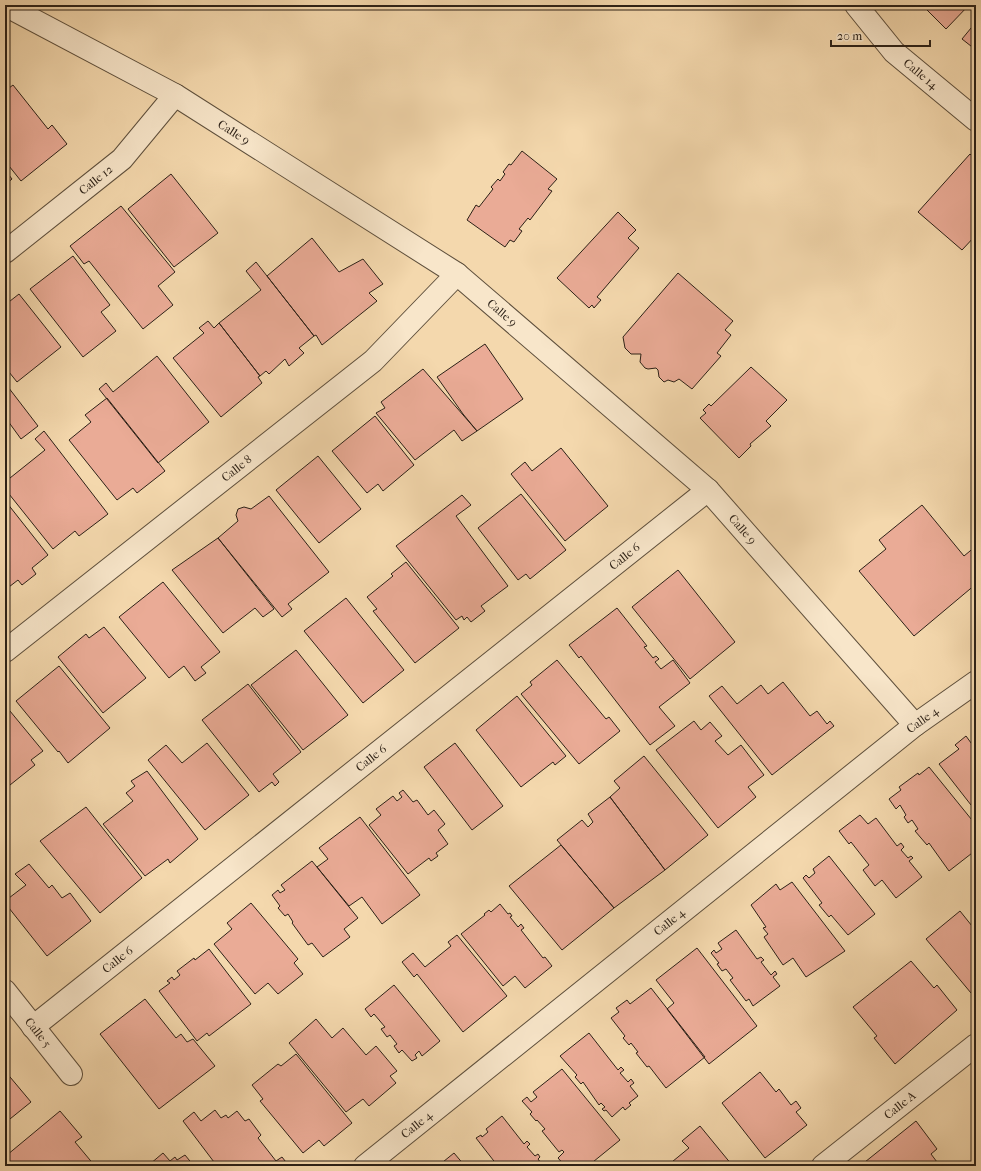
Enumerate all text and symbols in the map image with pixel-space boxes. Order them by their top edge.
scale bar [831,22,930,48]
text: 20 m [837,29,862,43]
street label: Calle 14 [901,56,941,93]
street label: Calle 9 [215,117,252,148]
street label: Calle 12 [76,162,116,197]
street label: Calle 9 [484,296,520,330]
street label: Calle 8 [219,452,255,485]
street label: Calle 9 [726,512,760,547]
street label: Calle 6 [606,540,643,573]
street label: Calle 4 [904,703,942,736]
street label: Calle 6 [353,741,390,774]
street label: Calle 4 [651,905,688,939]
street label: Calle 6 [99,943,136,976]
street label: Calle 5 [22,1015,54,1050]
street label: Calle A [881,1088,919,1122]
street label: Calle 4 [398,1107,436,1141]

